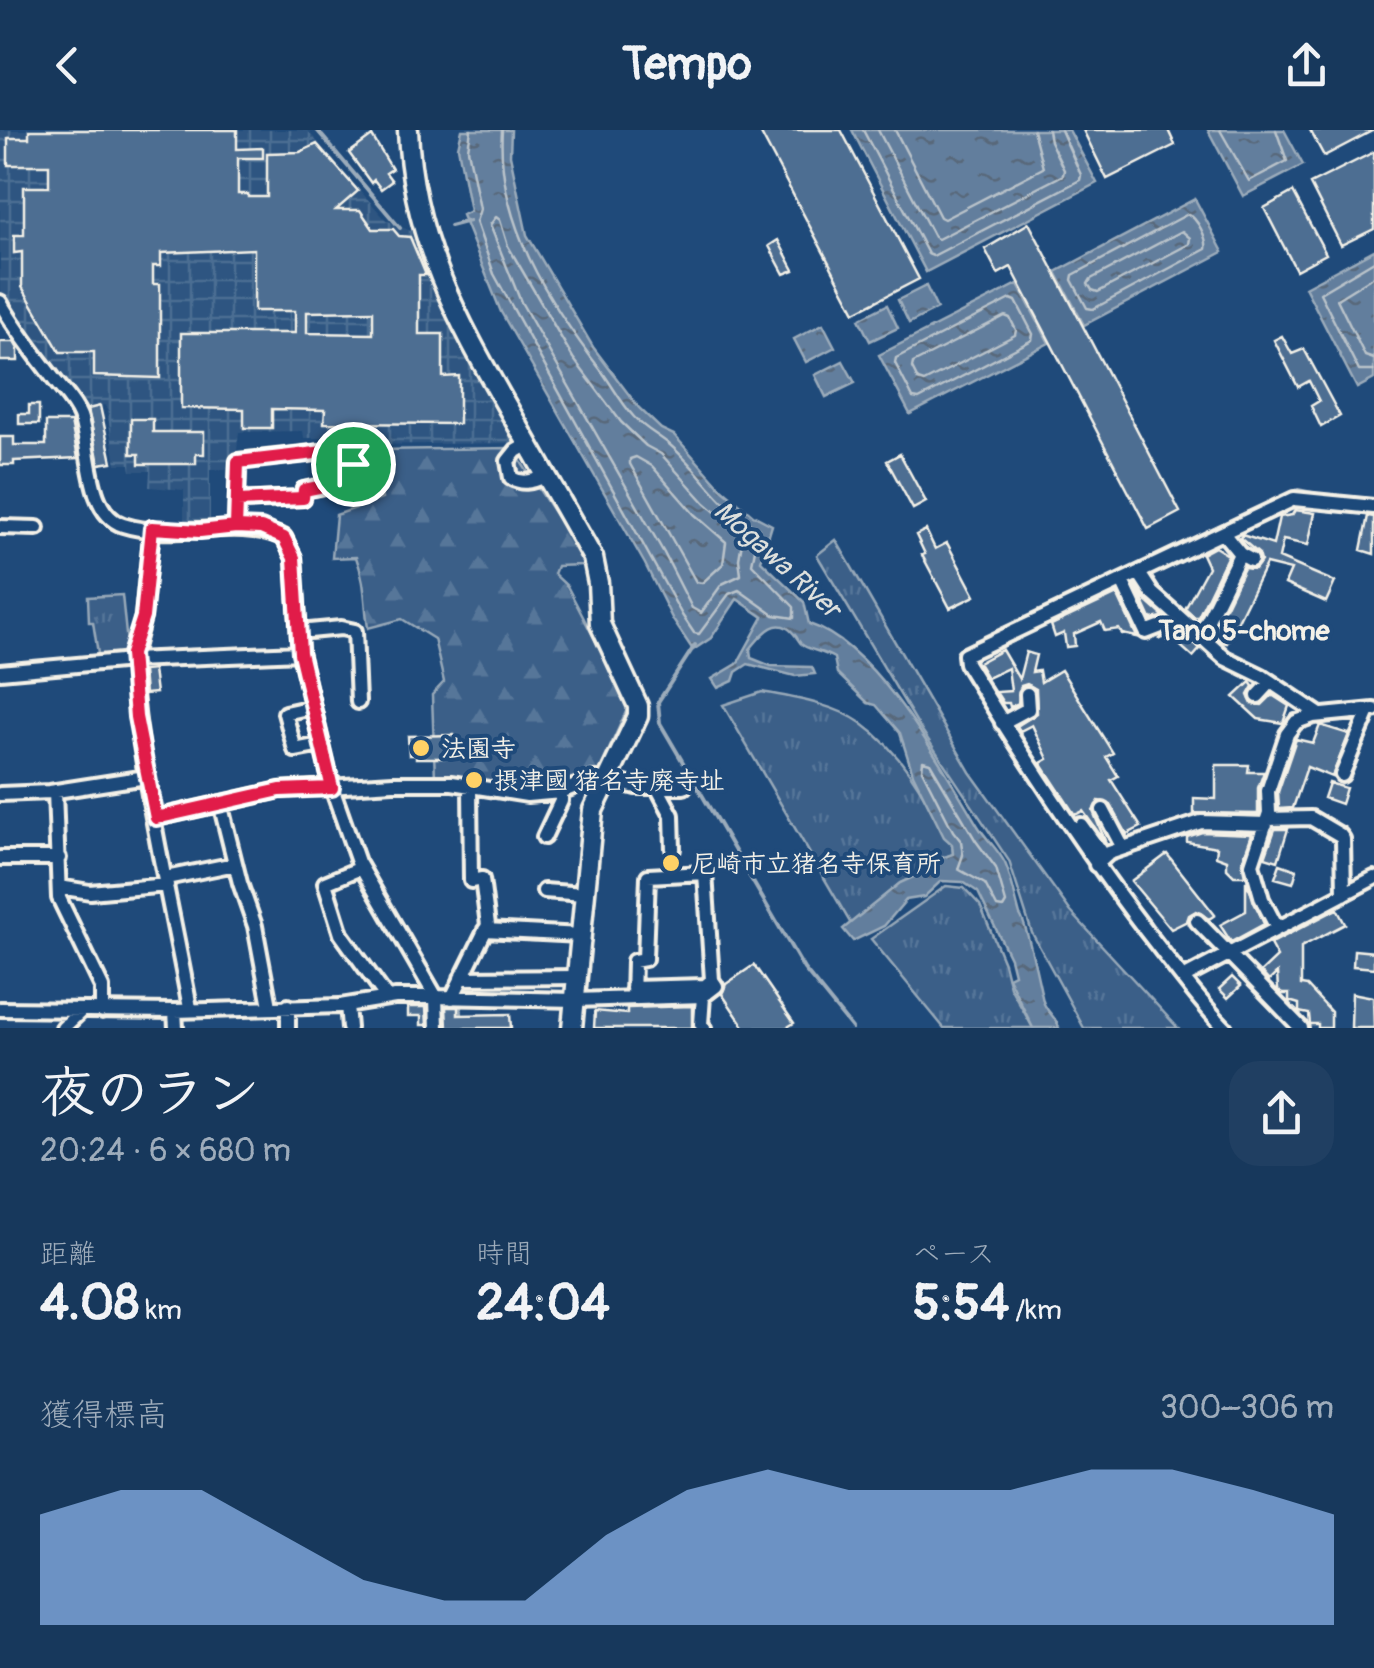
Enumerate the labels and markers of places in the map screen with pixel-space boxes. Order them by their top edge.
pin [311,422,396,507]
place label: 法園寺 [441,734,516,765]
marker: 法園寺 [410,737,432,759]
place label: 摂津國 猪名寺廃寺址 [494,766,724,797]
marker: 摂津國 猪名寺廃寺址 [463,769,485,791]
place label: 尼崎市立猪名寺保育所 [691,849,941,880]
marker: 尼崎市立猪名寺保育所 [660,852,682,874]

